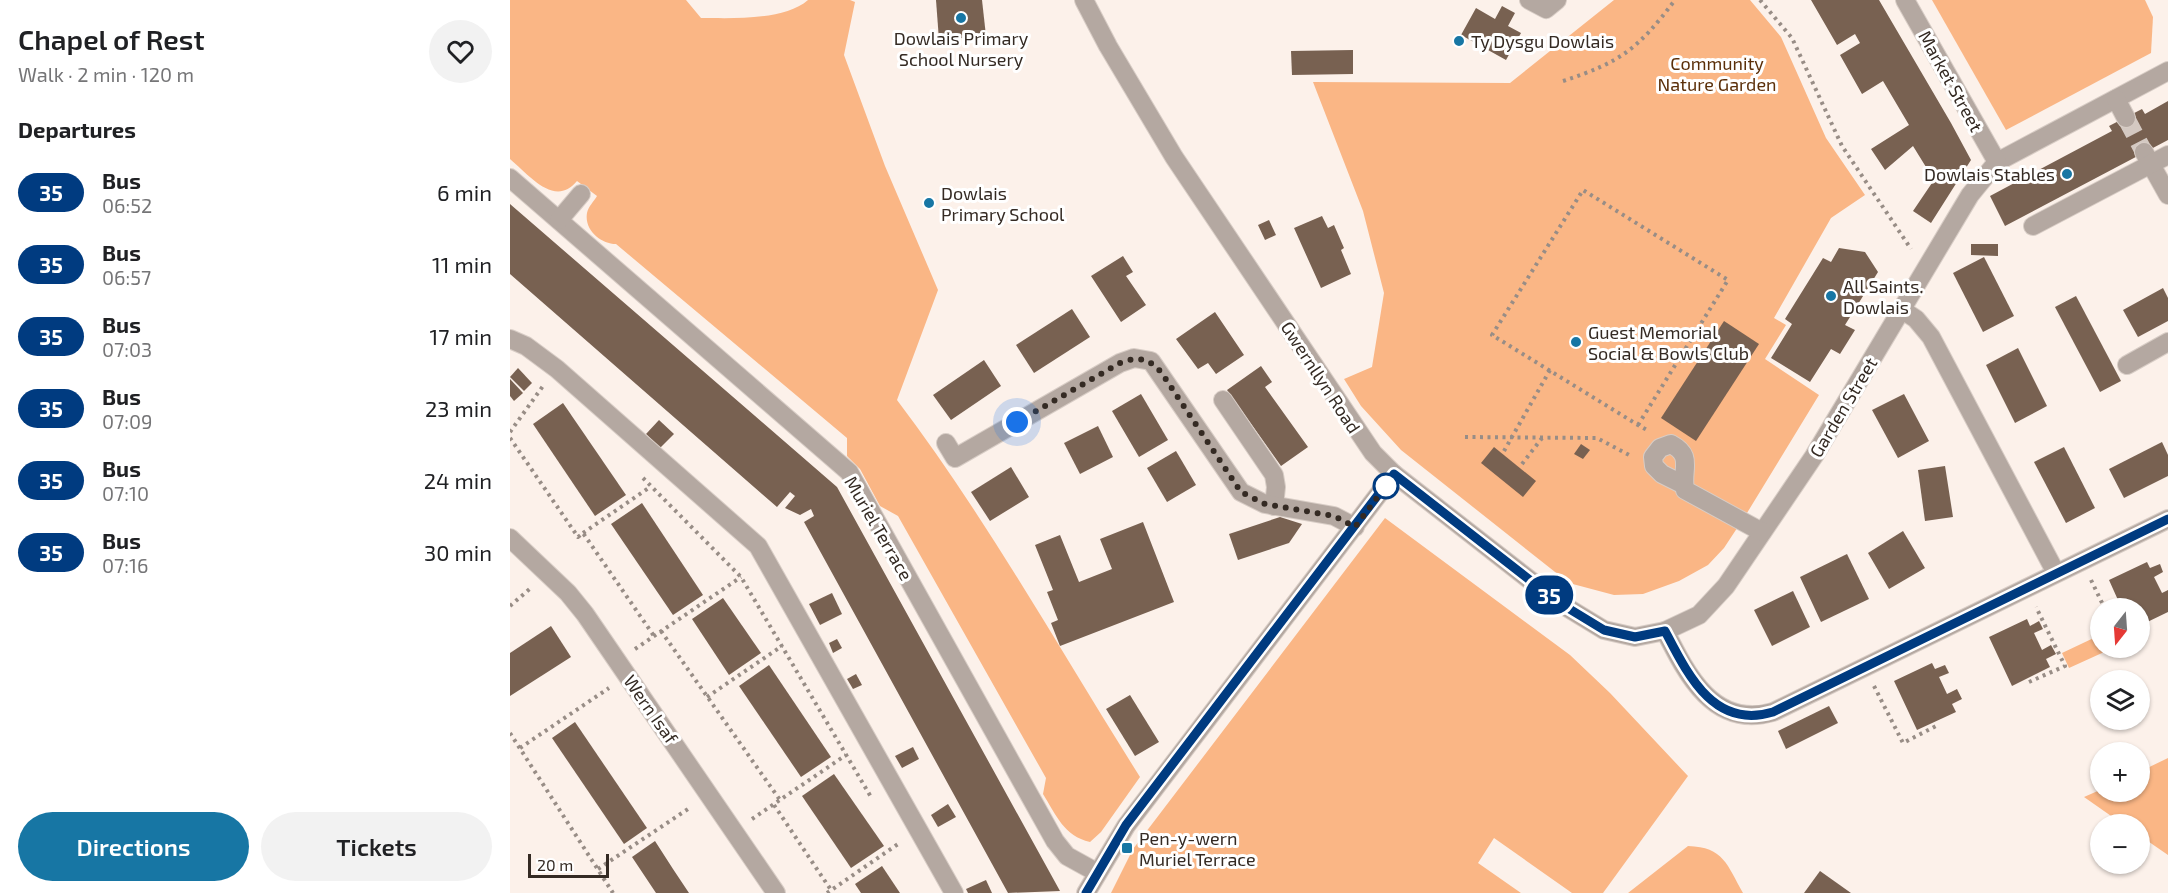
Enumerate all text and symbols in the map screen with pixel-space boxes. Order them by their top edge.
marker: Dowlais Primary School Nursery [954,11,968,25]
button: heart [429,20,492,83]
text: Chapel of Rest [18,22,205,56]
place label: Dowlais Primary School Nursery [894,27,1029,70]
street label: Market Street [1914,27,1988,136]
place label: Ty Dysgu Dowlais [1471,30,1614,52]
marker: Ty Dysgu Dowlais [1452,34,1466,48]
park label: Community Nature Garden [1657,52,1777,95]
text: Walk · 2 min · 120 m [18,62,194,86]
text: Departures [18,116,136,142]
place label: Dowlais Stables [1924,163,2055,185]
text: Bus [102,167,141,193]
marker: Dowlais Stables [2060,167,2074,181]
text: 6 min [437,179,492,205]
text: 35 [39,180,63,205]
place label: Dowlais Primary School [941,182,1065,225]
text: 06:52 [102,193,152,217]
marker: Dowlais Primary School [922,196,936,210]
text: Bus [102,239,141,265]
text: 11 min [432,251,492,277]
text: 35 [39,252,63,277]
text: 06:57 [102,265,151,289]
place label: All Saints. Dowlais [1843,275,1923,318]
marker: All Saints. Dowlais [1824,289,1838,303]
text: Bus [102,311,141,337]
street label: Gwernllyn Road [1277,317,1365,437]
place label: Guest Memorial Social & Bowls Club [1588,321,1749,364]
text: 17 min [430,323,492,349]
text: 35 [39,324,63,349]
marker: Guest Memorial Social & Bowls Club [1569,335,1583,349]
text: 07:03 [102,337,152,361]
street label: Garden Street [1805,353,1882,461]
text: Bus [102,383,141,409]
text: 23 min [425,395,492,421]
text: 35 [39,396,63,421]
your location [1002,407,1032,437]
text: 07:09 [102,409,153,433]
text: Bus [102,455,141,481]
text: 24 min [424,467,492,493]
text: 35 [39,468,63,493]
street label: Muriel Terrace [840,472,918,584]
unlabelled marker [1373,473,1399,499]
text: 07:10 [102,481,149,505]
text: Bus [102,527,141,553]
text: 30 min [424,539,492,565]
text: 35 [39,540,63,565]
text: 07:16 [102,553,148,577]
line badge: 35 [1522,576,1576,614]
text: 35 [1537,583,1561,608]
north arrow [2090,598,2150,658]
map controls [2090,598,2150,874]
street label: Wern Isaf [619,670,683,748]
button: layers [2090,670,2150,730]
button: + [2090,742,2150,802]
button: Directions [18,812,249,881]
button: Tickets [261,812,492,881]
button: − [2090,814,2150,874]
place label: Pen-y-wern Muriel Terrace [1139,827,1256,870]
marker: Pen-y-wern Muriel Terrace [1120,841,1134,855]
scale bar [528,851,609,878]
text: 20 m [537,855,573,874]

